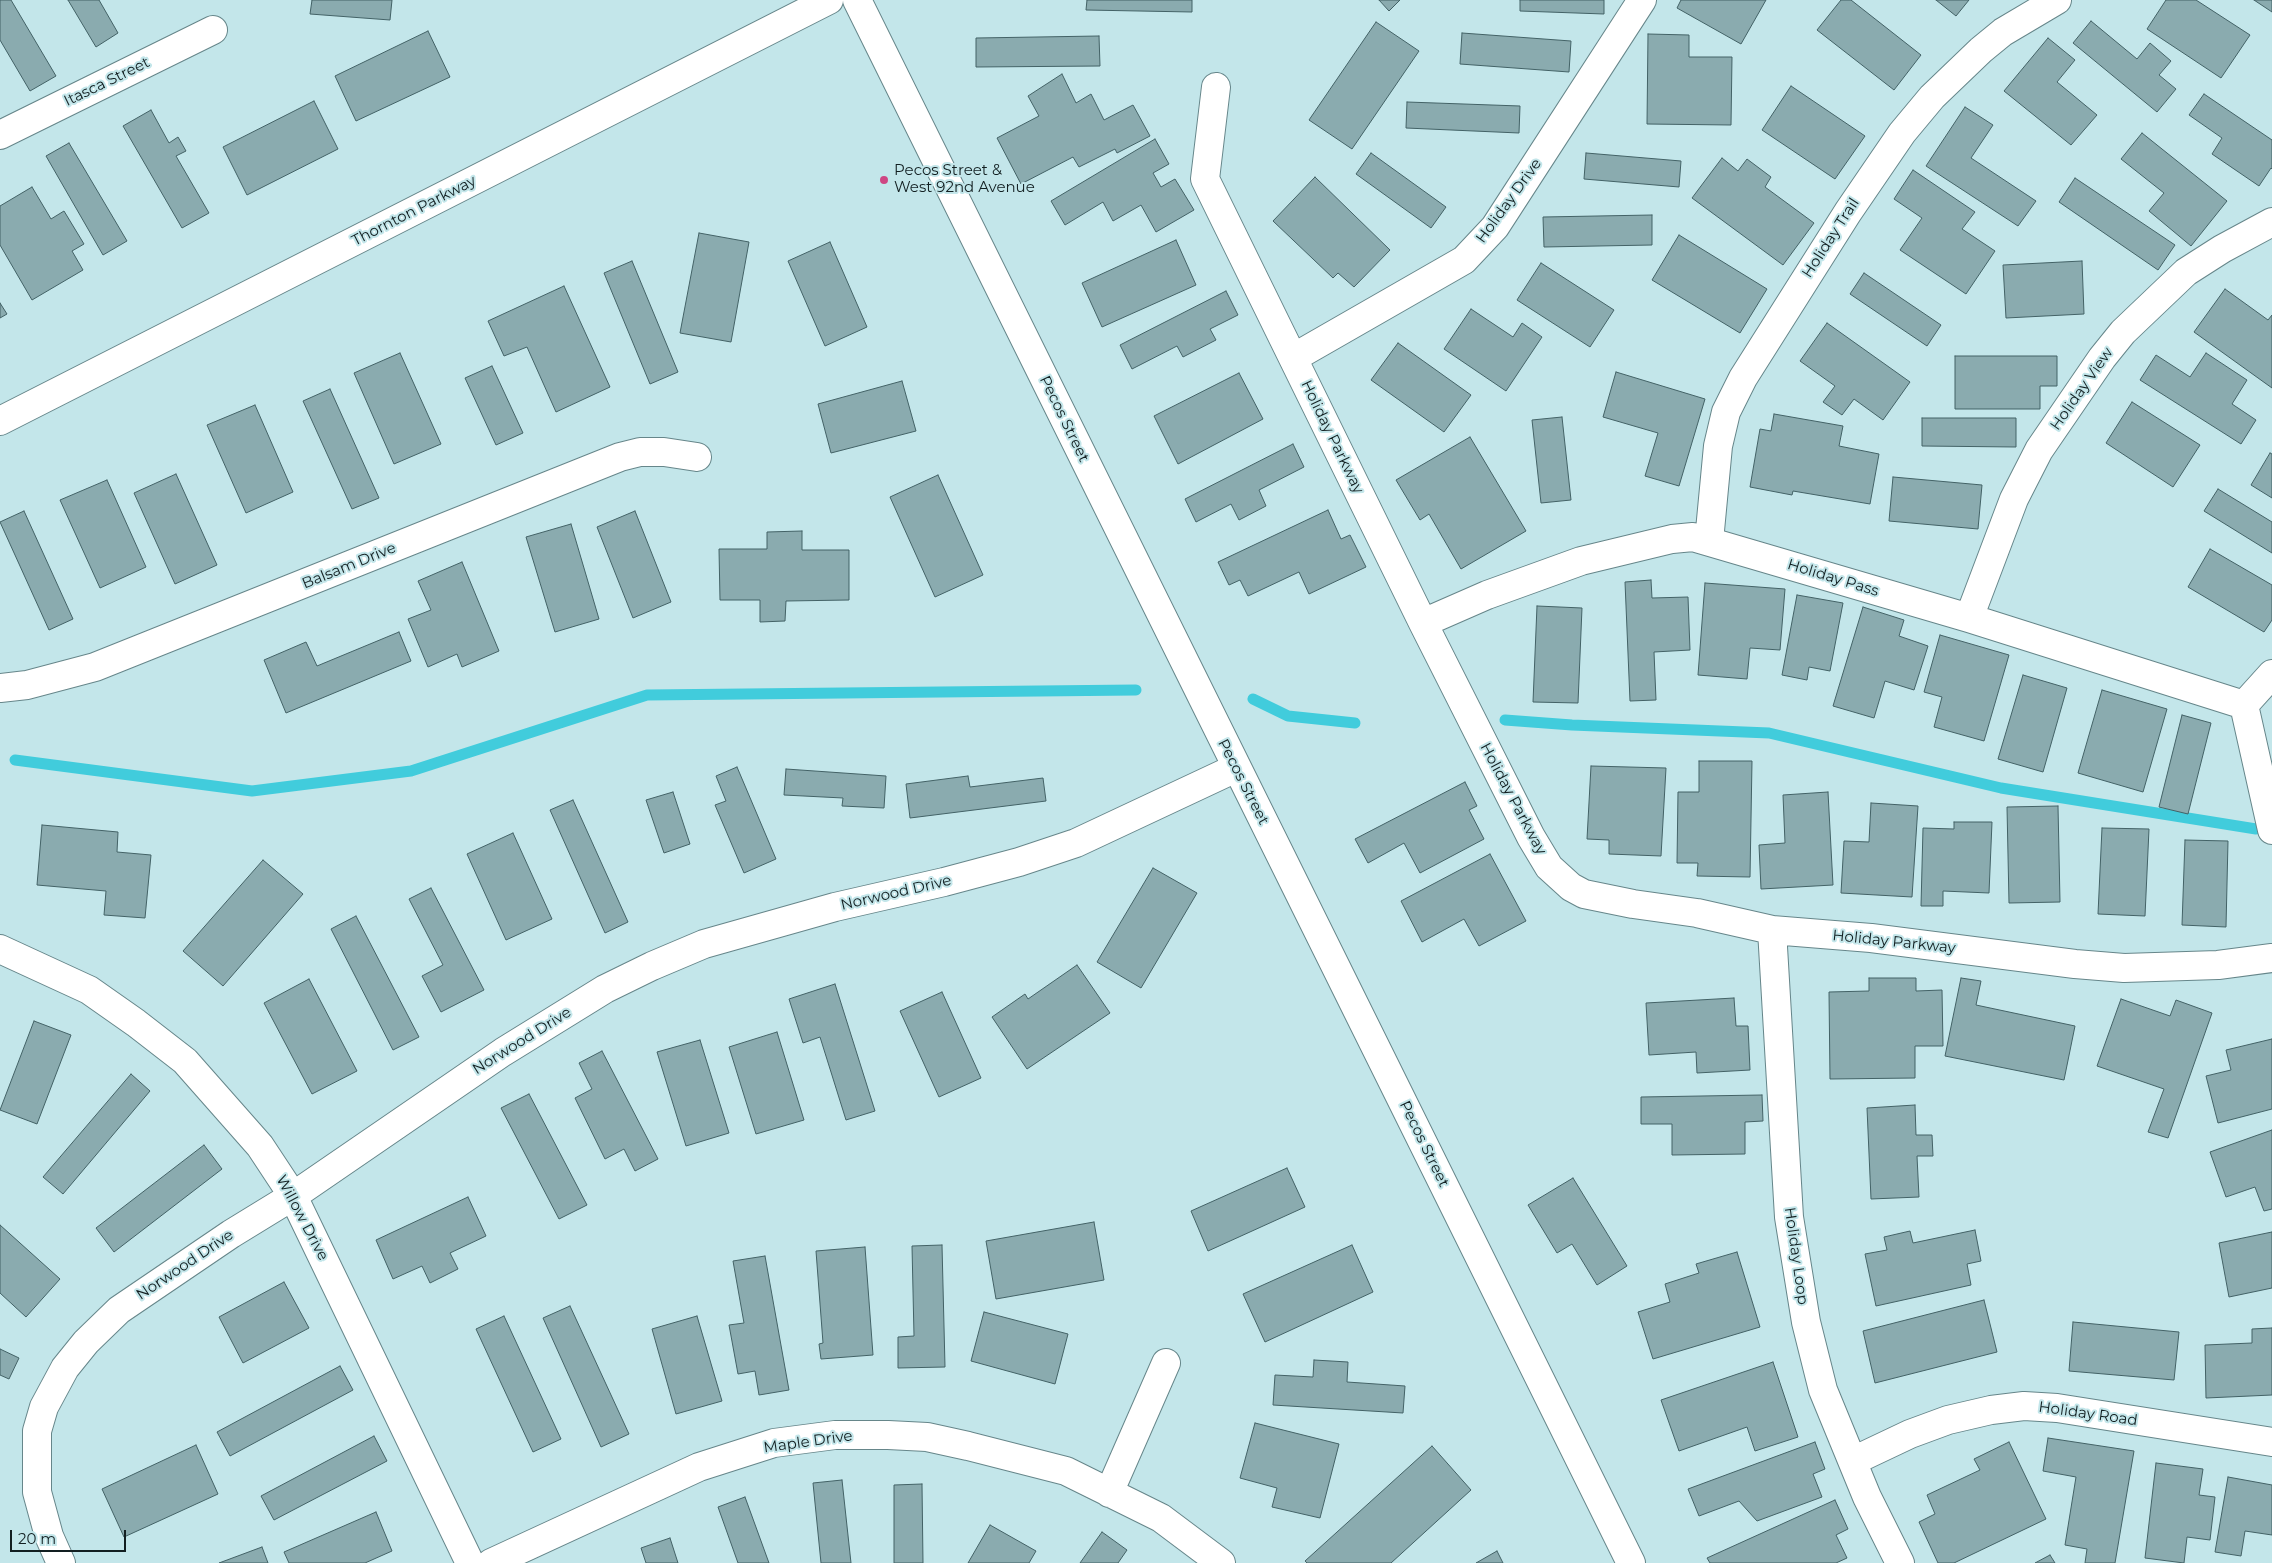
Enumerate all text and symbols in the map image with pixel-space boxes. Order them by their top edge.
street label: Itasca Street [61,54,153,110]
street label: Holiday Drive [1472,155,1546,247]
place label: Pecos Street & West 92nd Avenue [894,162,1035,197]
street label: Thornton Parkway [349,172,479,250]
marker: Pecos Street & West 92nd Avenue [878,174,890,186]
street label: Holiday Trail [1799,195,1863,281]
street label: Holiday View [2047,344,2117,434]
street label: Pecos Street [1035,373,1093,465]
street label: Holiday Parkway [1297,377,1367,497]
street label: Balsam Drive [300,539,398,593]
street label: Holiday Pass [1785,556,1881,600]
street label: Pecos Street [1214,736,1272,828]
street label: Holiday Parkway [1476,740,1550,858]
street label: Norwood Drive [839,872,953,914]
street label: Holiday Parkway [1831,927,1957,957]
street label: Norwood Drive [469,1003,575,1079]
street label: Pecos Street [1395,1098,1453,1190]
street label: Willow Drive [272,1172,332,1264]
street label: Holiday Loop [1780,1206,1812,1306]
street label: Norwood Drive [133,1226,237,1304]
street label: Holiday Road [2037,1398,2139,1430]
street label: Maple Drive [762,1427,854,1457]
scale bar [12,1520,129,1552]
text: 20 m [18,1529,56,1548]

